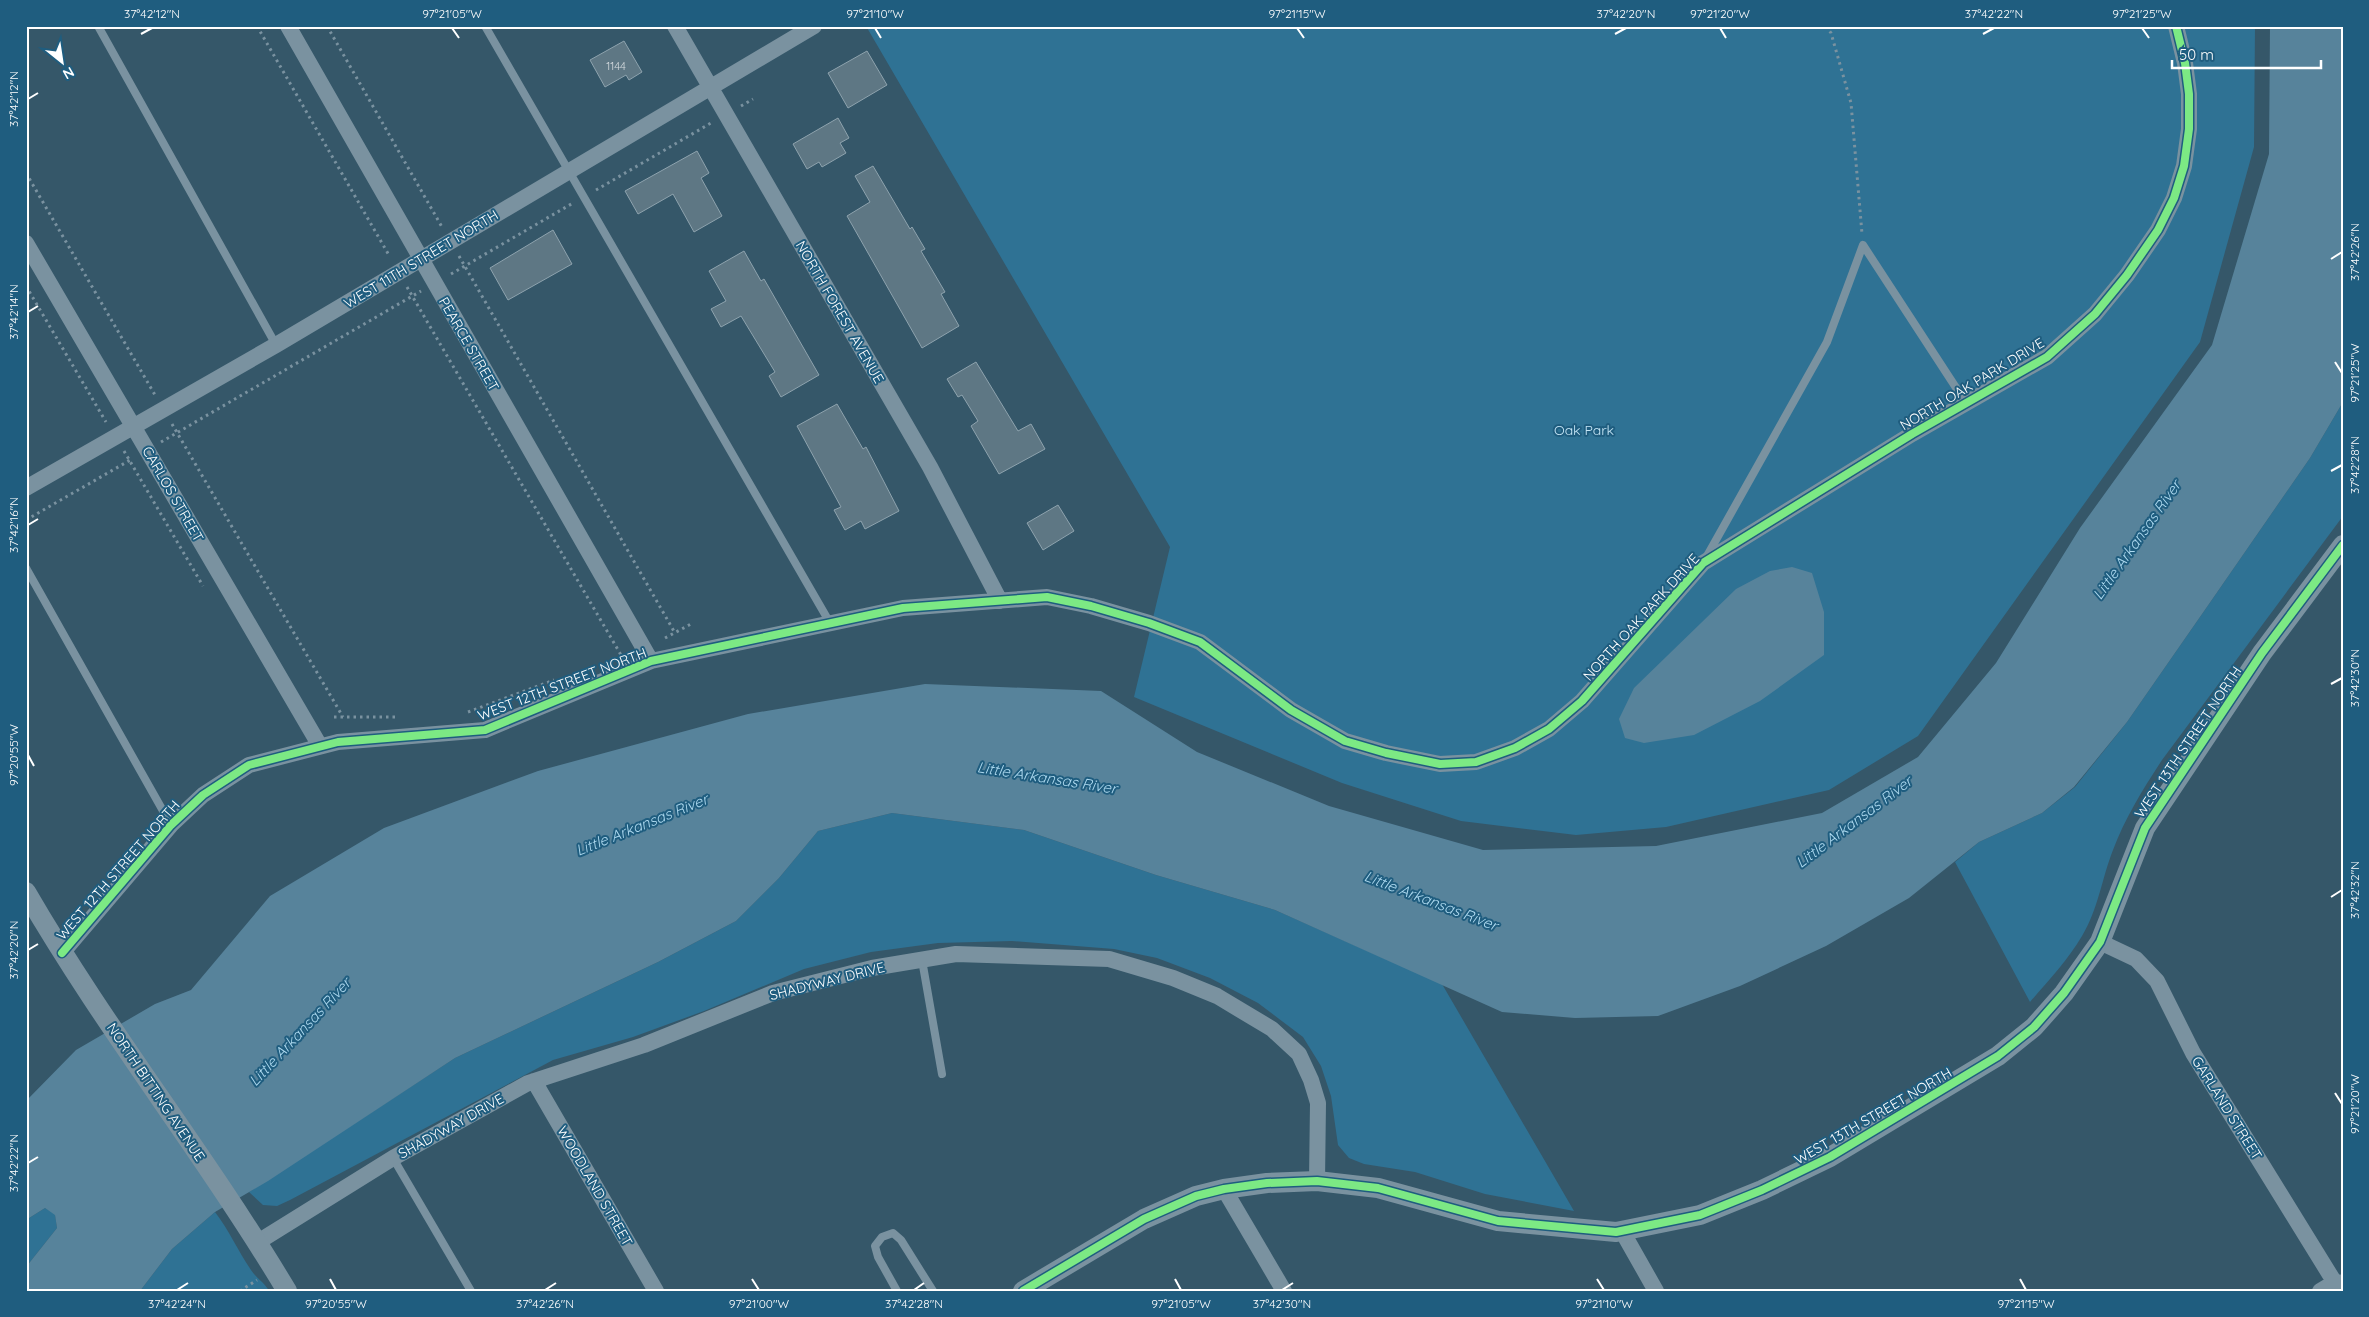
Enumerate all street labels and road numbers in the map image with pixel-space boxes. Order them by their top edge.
street label: WEST 11TH STREET NORTH [341,206,501,312]
street label: NORTH FOREST AVENUE [792,238,888,387]
street label: PEARCE STREET [435,294,503,394]
street label: NORTH OAK PARK DRIVE [1897,334,2047,434]
street label: CARLOS STREET [138,443,208,545]
street label: NORTH OAK PARK DRIVE [1579,550,1703,684]
street label: WEST 12TH STREET NORTH [475,643,649,725]
street label: WEST 13TH STREET NORTH [2130,663,2246,821]
street label: WEST 12TH STREET NORTH [52,796,184,944]
street label: SHADYWAY DRIVE [768,958,887,1004]
street label: NORTH BITTING AVENUE [103,1019,209,1165]
street label: GARLAND STREET [2188,1053,2266,1163]
street label: WEST 13TH STREET NORTH [1791,1063,1955,1169]
street label: SHADYWAY DRIVE [395,1089,507,1162]
street label: WOODLAND STREET [553,1123,637,1249]

